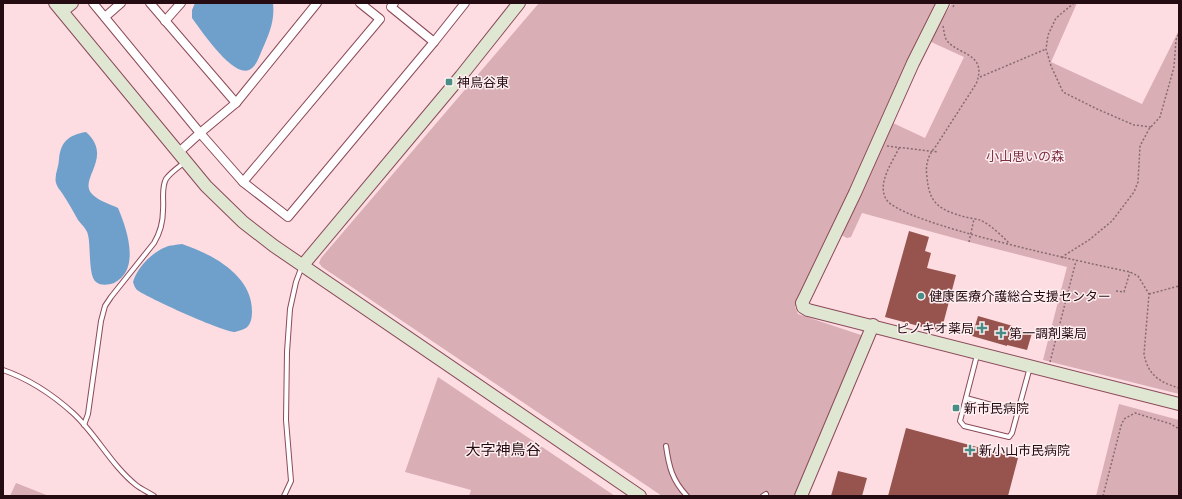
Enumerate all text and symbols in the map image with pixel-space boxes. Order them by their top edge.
place label: 神鳥谷東 [457,74,509,91]
marker: 神鳥谷東 [444,77,454,87]
park label: 小山思いの森 [986,148,1064,165]
place label: 健康医療介護総合支援センター [929,288,1111,305]
marker: 健康医療介護総合支援センター [916,291,926,301]
place label: ピノキオ薬局 [896,320,974,337]
marker: ピノキオ薬局 [977,323,987,333]
place label: 第一調剤薬局 [1009,325,1087,342]
marker: 第一調剤薬局 [996,328,1006,338]
place label: 新市民病院 [964,400,1029,417]
marker: 新市民病院 [951,403,961,413]
district label: 大字神鳥谷 [465,440,541,459]
place label: 新小山市民病院 [979,442,1070,459]
marker: 新小山市民病院 [964,444,976,456]

